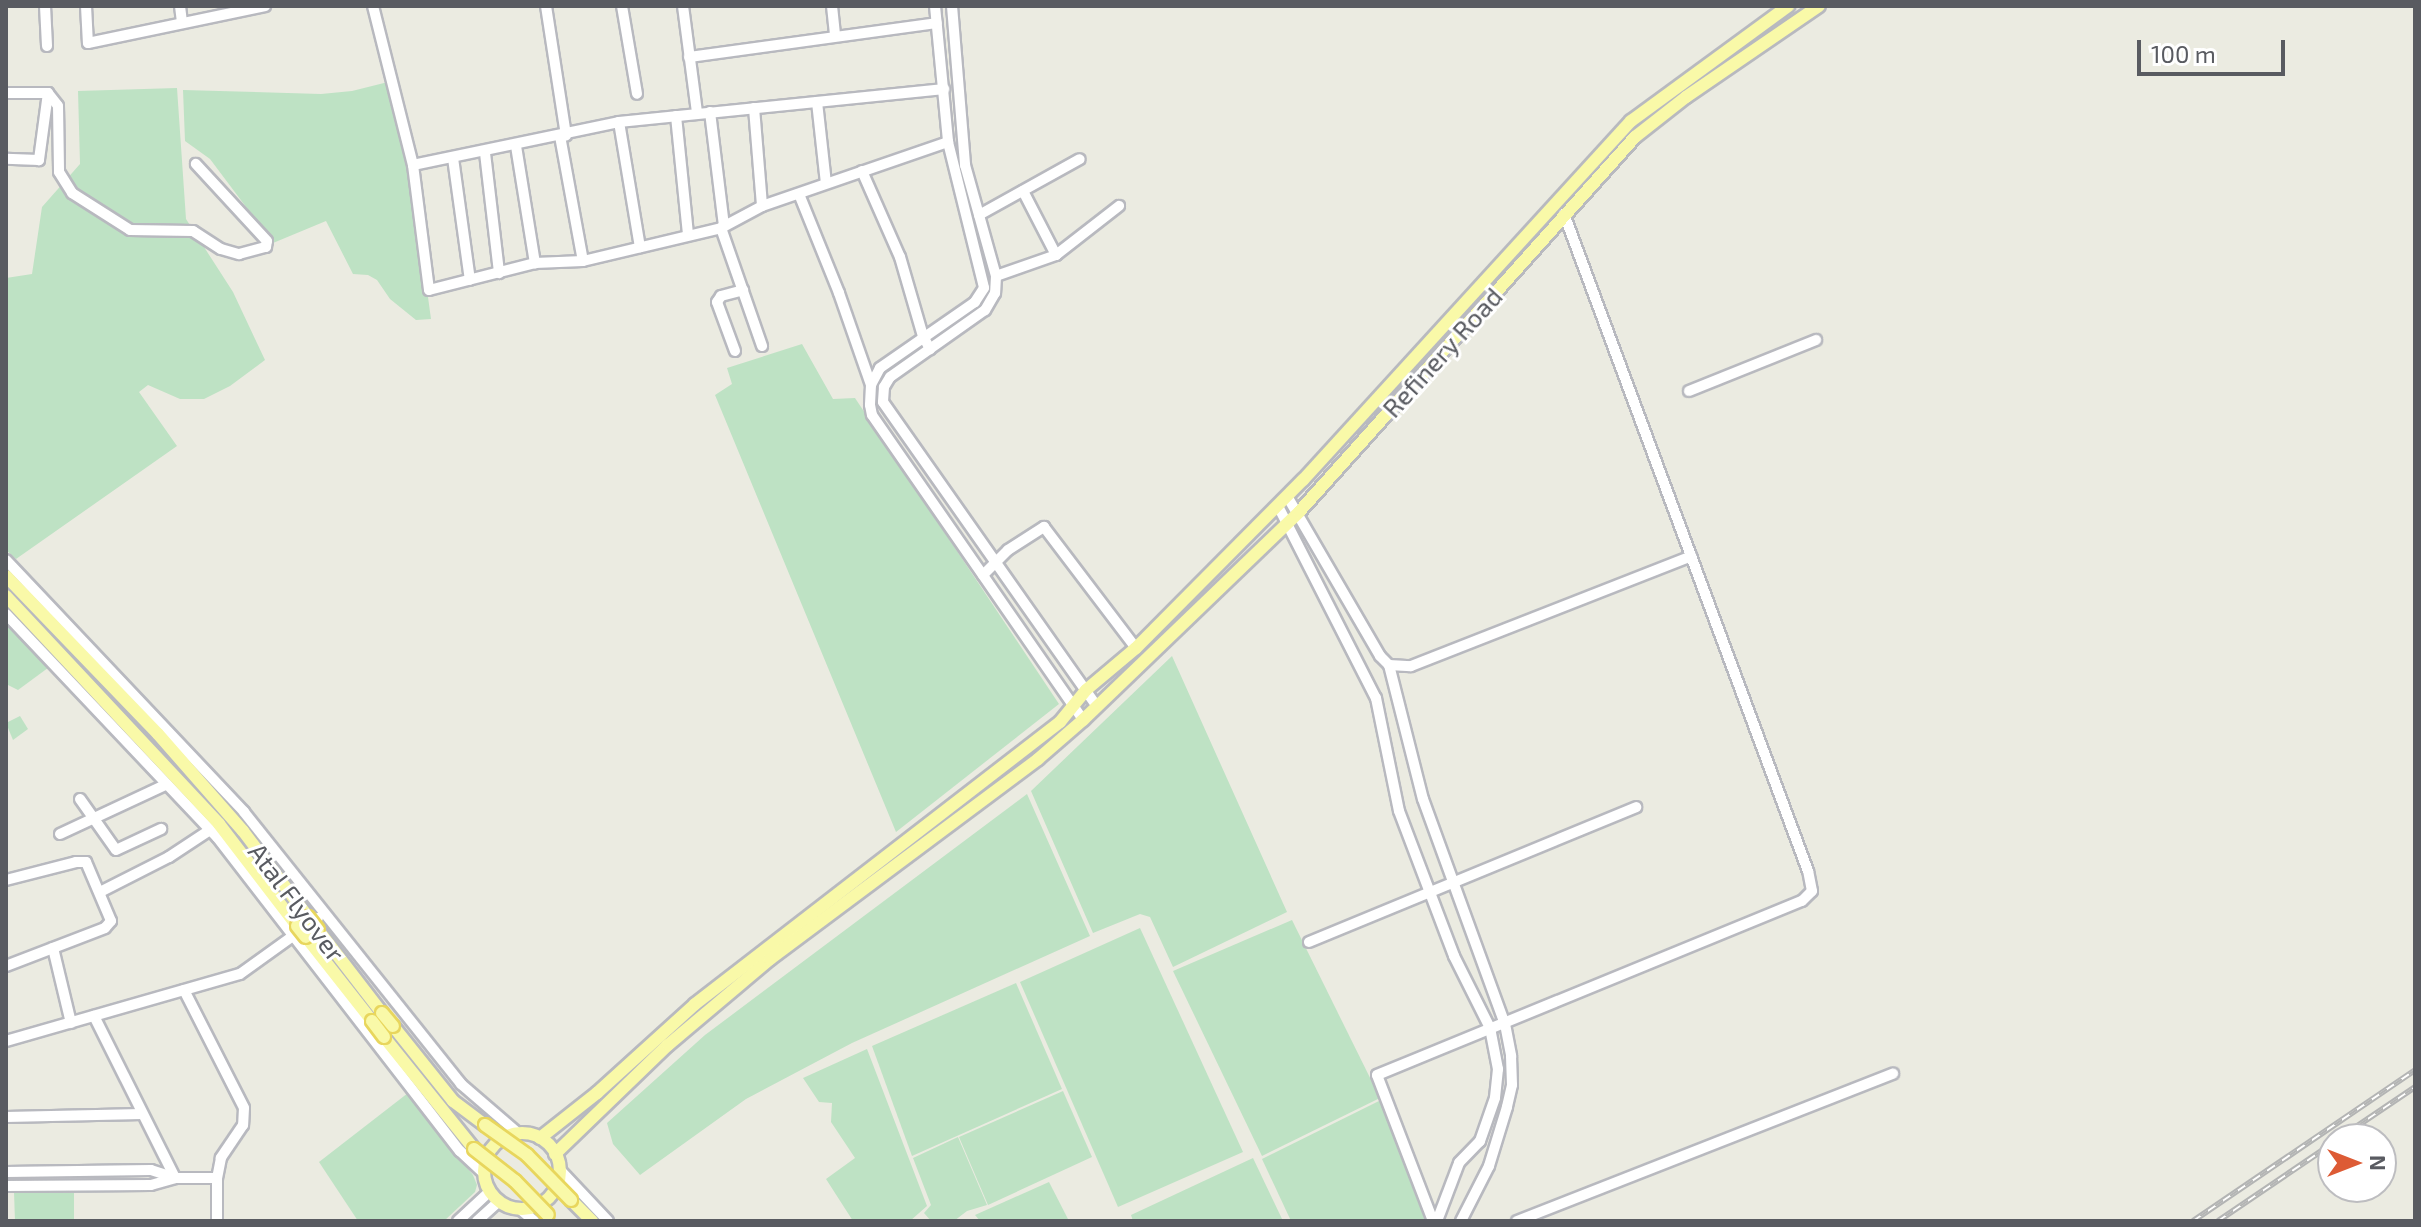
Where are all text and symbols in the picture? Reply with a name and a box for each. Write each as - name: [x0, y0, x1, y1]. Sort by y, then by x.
- scale bar: [2141, 24, 2289, 74]
- text: 100 m: [2151, 39, 2216, 68]
- street label: Refinery Road: [1375, 280, 1509, 424]
- street label: Atal Flyover: [242, 836, 352, 968]
- north arrow: [2317, 1123, 2397, 1203]
- text: N: [2366, 1155, 2392, 1171]

